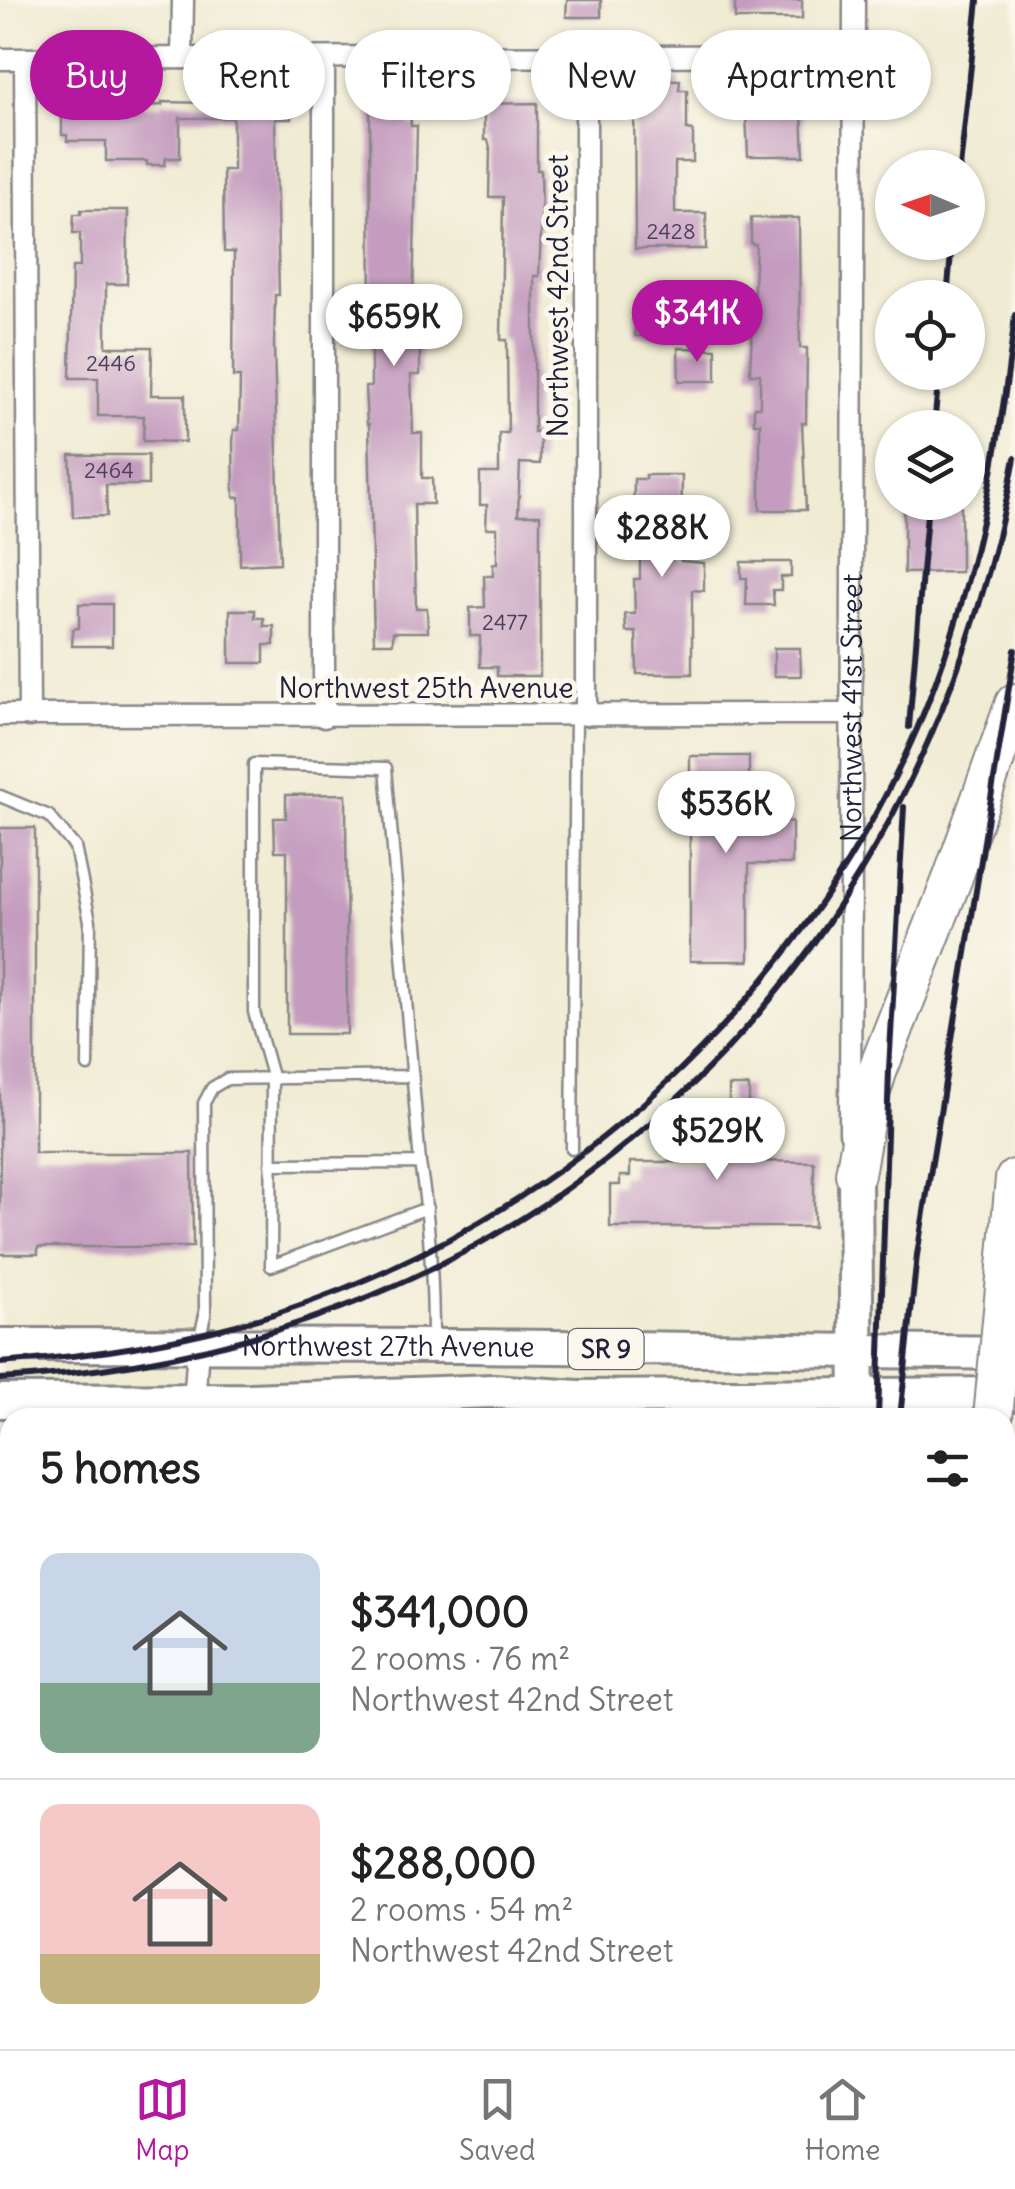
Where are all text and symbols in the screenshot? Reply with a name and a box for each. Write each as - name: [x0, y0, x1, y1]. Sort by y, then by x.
- chip: Buy: [30, 30, 163, 120]
- chip: Rent: [183, 30, 325, 120]
- chip: Filters: [345, 30, 511, 120]
- chip: New: [531, 30, 671, 120]
- chip: Apartment: [691, 30, 931, 120]
- north arrow: [875, 150, 985, 260]
- map controls: [875, 150, 985, 520]
- street label: Northwest 42nd Street: [540, 154, 576, 438]
- house number: 2428: [646, 217, 696, 245]
- pin: $341K: [627, 280, 767, 365]
- button: locate: [875, 280, 985, 390]
- pin: $659K: [324, 284, 464, 369]
- text: $341K: [654, 292, 740, 333]
- text: $659K: [348, 296, 440, 337]
- house number: 2446: [86, 349, 136, 377]
- button: layers: [875, 410, 985, 520]
- house number: 2464: [84, 456, 134, 484]
- pin: $288K: [592, 495, 732, 580]
- text: $288K: [616, 507, 708, 548]
- street label: Northwest 41st Street: [833, 574, 870, 842]
- house number: 2477: [482, 608, 528, 636]
- street label: Northwest 25th Avenue: [278, 670, 574, 706]
- pin: $536K: [656, 771, 796, 856]
- text: $536K: [680, 783, 772, 824]
- pin: $529K: [647, 1098, 787, 1183]
- text: $529K: [671, 1110, 763, 1151]
- street label: Northwest 27th Avenue: [242, 1328, 535, 1365]
- road number: SR 9: [568, 1329, 644, 1369]
- icon: filters: [920, 1441, 975, 1496]
- text: 5 homes: [40, 1442, 201, 1494]
- text: $341,000: [350, 1586, 529, 1638]
- icon: home: [120, 1593, 240, 1713]
- text: 2 rooms · 76 m²: [350, 1638, 570, 1679]
- text: Northwest 42nd Street: [350, 1679, 674, 1720]
- text: $288,000: [350, 1837, 536, 1889]
- icon: home: [120, 1844, 240, 1964]
- text: 2 rooms · 54 m²: [350, 1889, 573, 1930]
- text: Northwest 42nd Street: [350, 1930, 674, 1971]
- tab: Map: [135, 2072, 190, 2168]
- tab: Saved: [459, 2072, 536, 2168]
- tab: Home: [805, 2072, 880, 2168]

